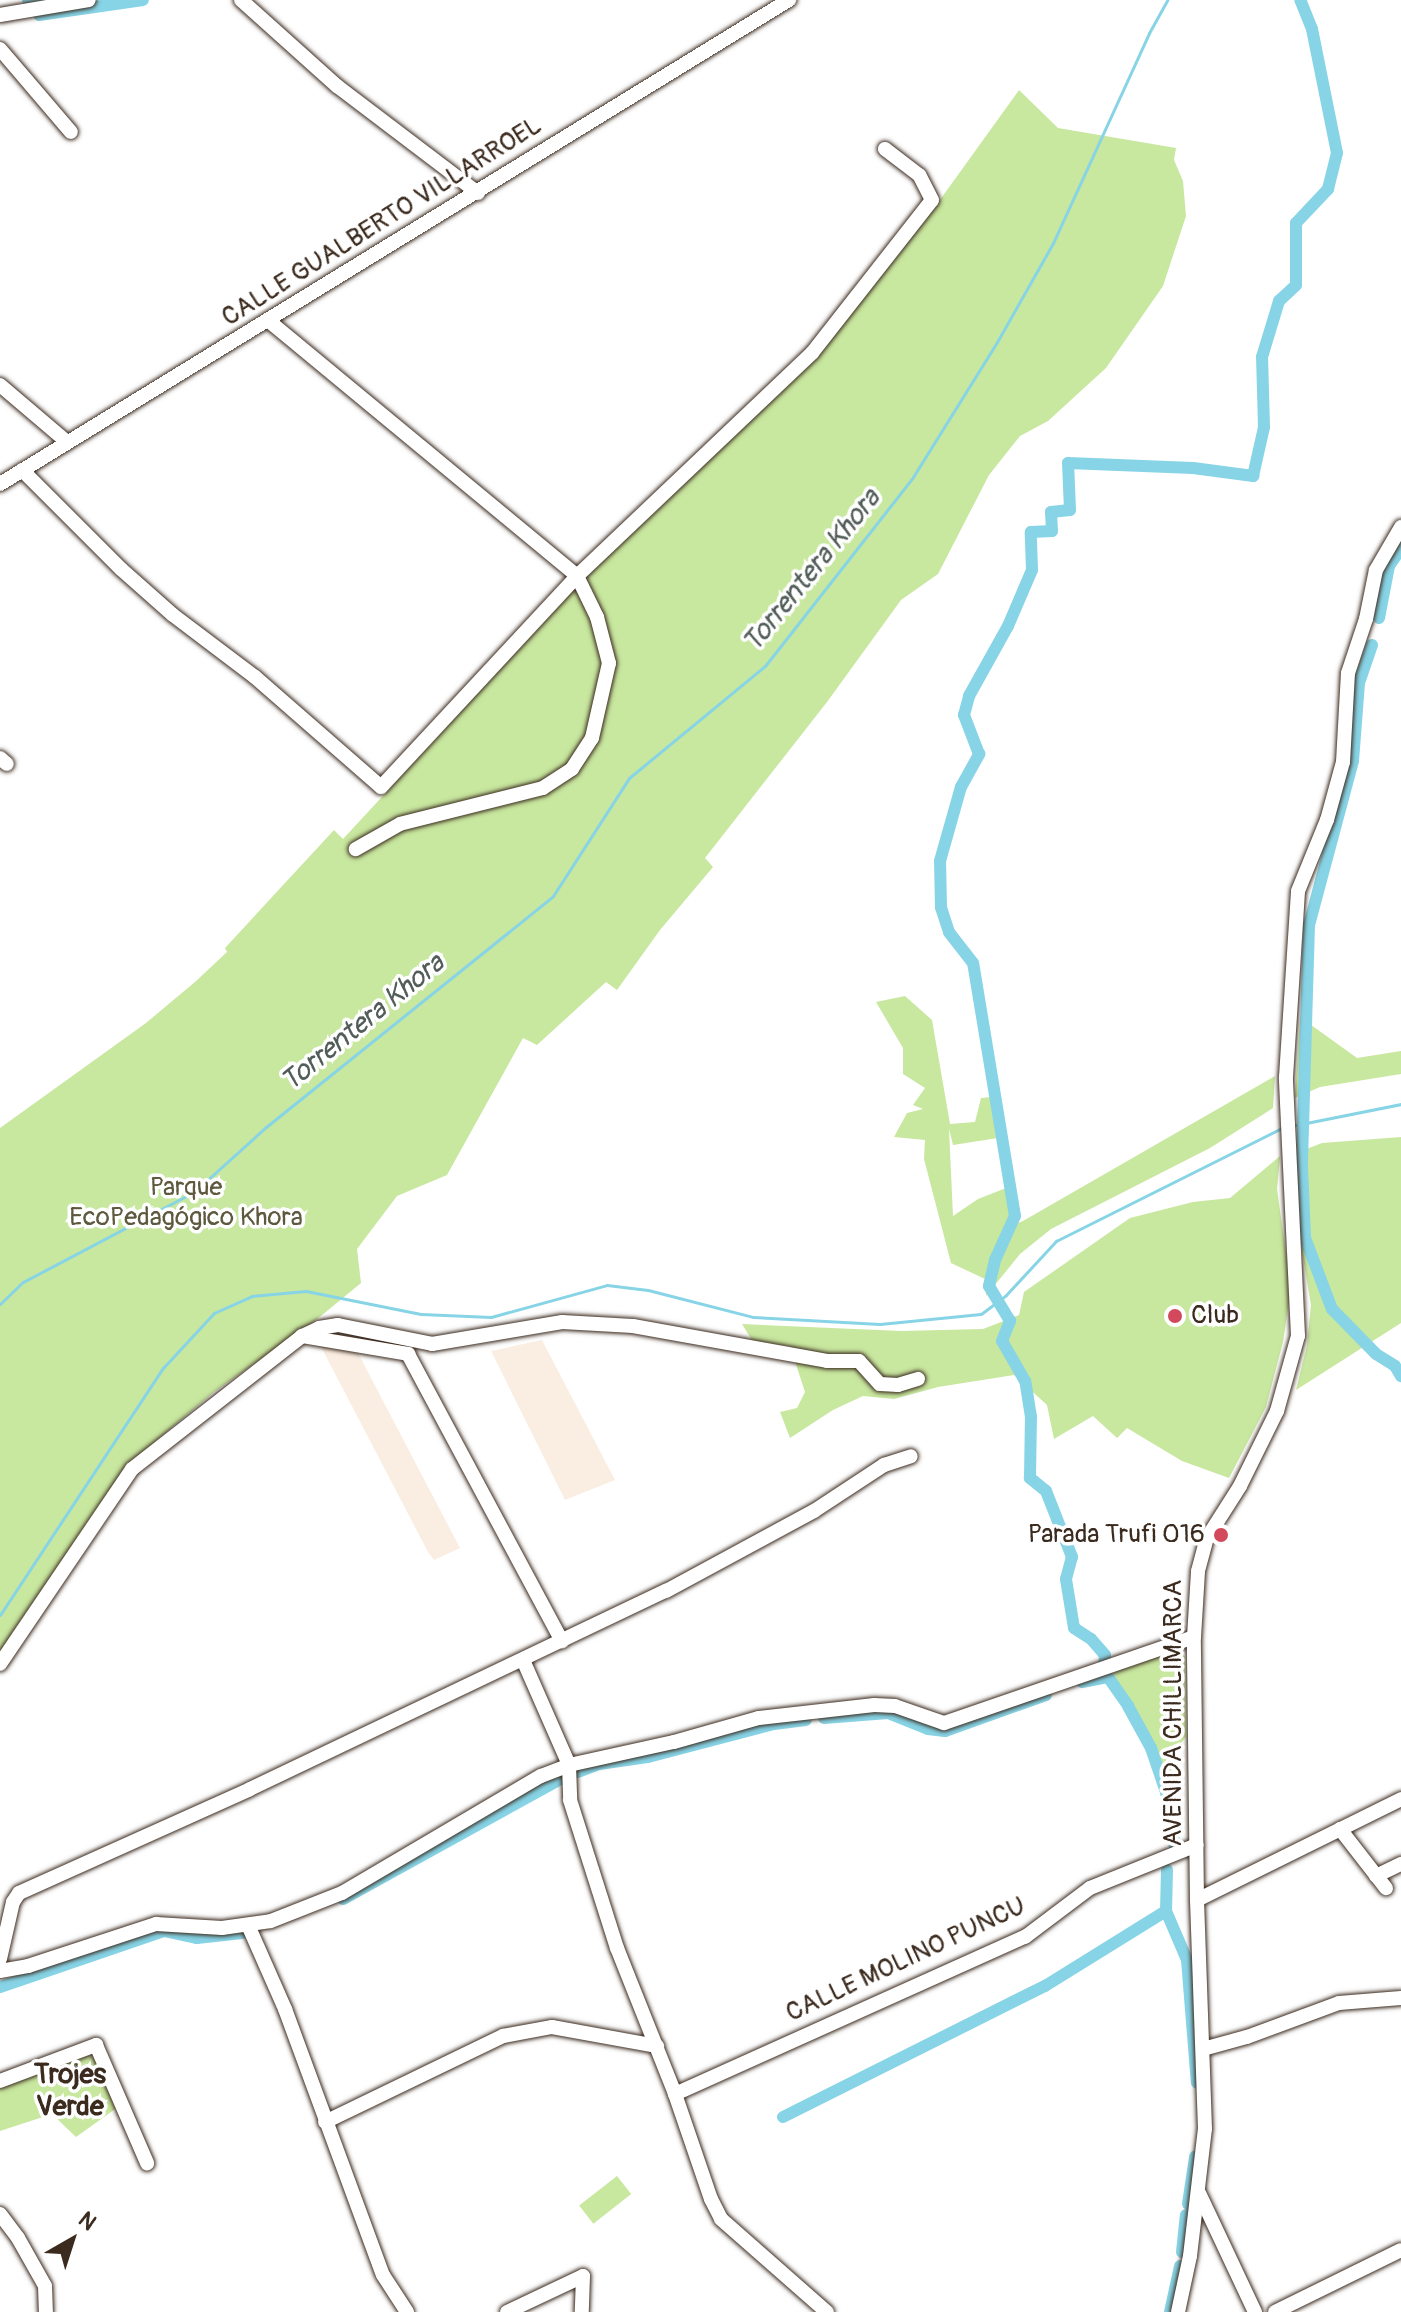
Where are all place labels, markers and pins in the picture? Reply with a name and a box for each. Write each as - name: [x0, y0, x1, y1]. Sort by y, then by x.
- place label: Club: [1191, 1300, 1239, 1332]
- marker: Club: [1166, 1307, 1184, 1325]
- place label: Parada Trufi 016: [1028, 1519, 1205, 1551]
- marker: Parada Trufi 016: [1212, 1526, 1230, 1544]

